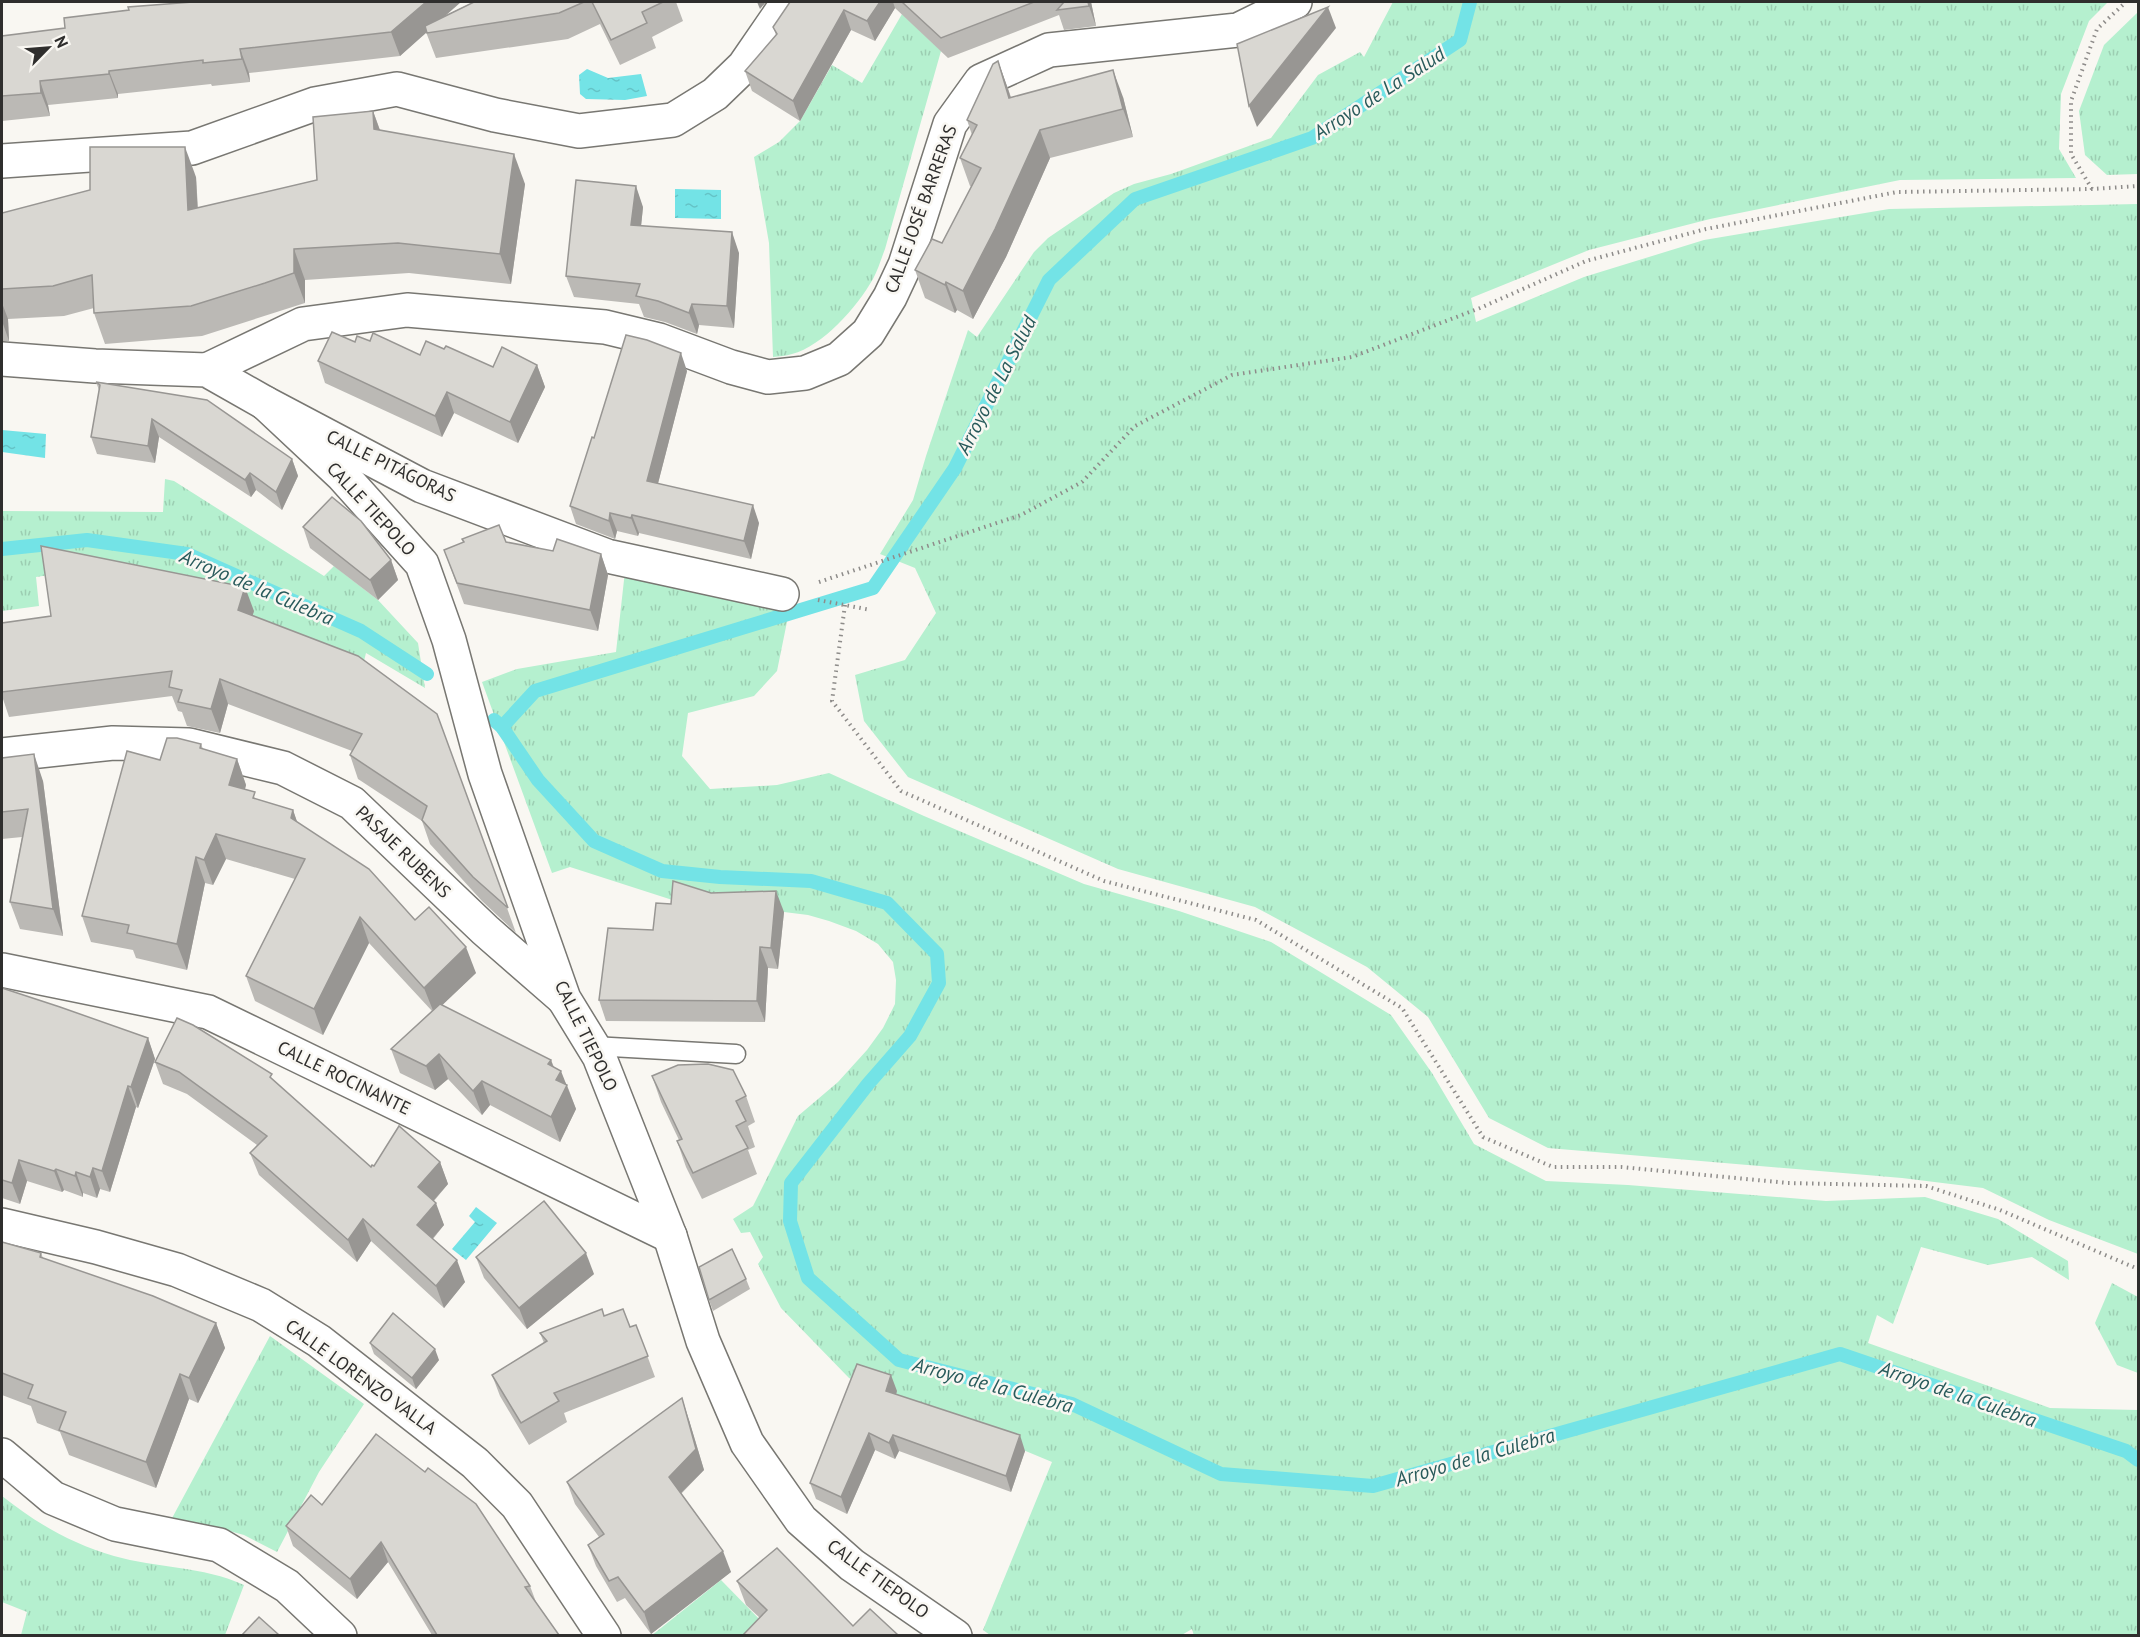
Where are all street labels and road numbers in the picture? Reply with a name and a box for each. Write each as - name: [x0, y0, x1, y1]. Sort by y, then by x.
- street label: CALLE JOSÉ BARRERAS: [879, 122, 962, 296]
- street label: CALLE PITÁGORAS: [323, 424, 460, 507]
- street label: CALLE TIEPOLO: [322, 457, 421, 560]
- street label: PASAJE RUBENS: [351, 800, 456, 903]
- street label: CALLE TIEPOLO: [550, 977, 623, 1095]
- street label: CALLE ROCINANTE: [274, 1035, 415, 1120]
- street label: CALLE LORENZO VALLA: [281, 1314, 442, 1439]
- street label: CALLE TIEPOLO: [823, 1534, 934, 1623]

